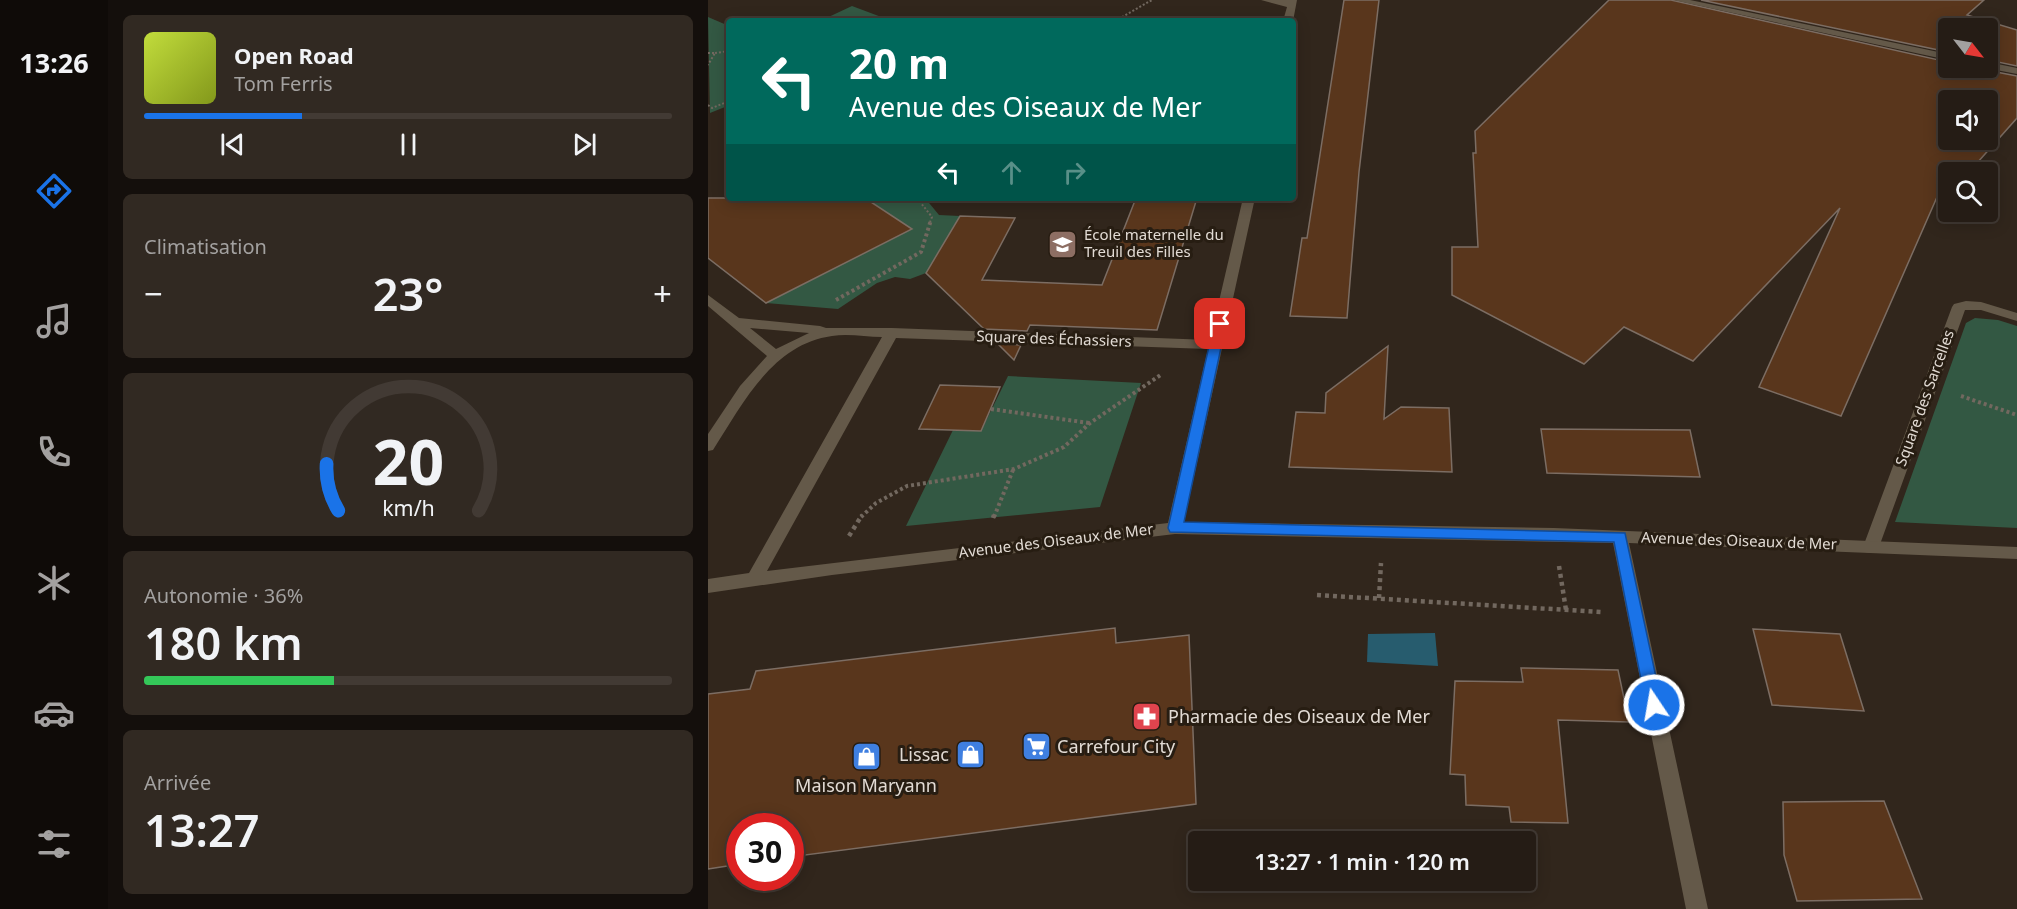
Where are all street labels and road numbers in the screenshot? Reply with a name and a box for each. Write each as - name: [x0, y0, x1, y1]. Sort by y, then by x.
- street label: Square des Échassiers: [976, 325, 1132, 351]
- street label: Square des Sarcelles: [1890, 327, 1958, 469]
- street label: Avenue des Oiseaux de Mer: [957, 518, 1154, 562]
- street label: Avenue des Oiseaux de Mer: [1641, 527, 1837, 553]

